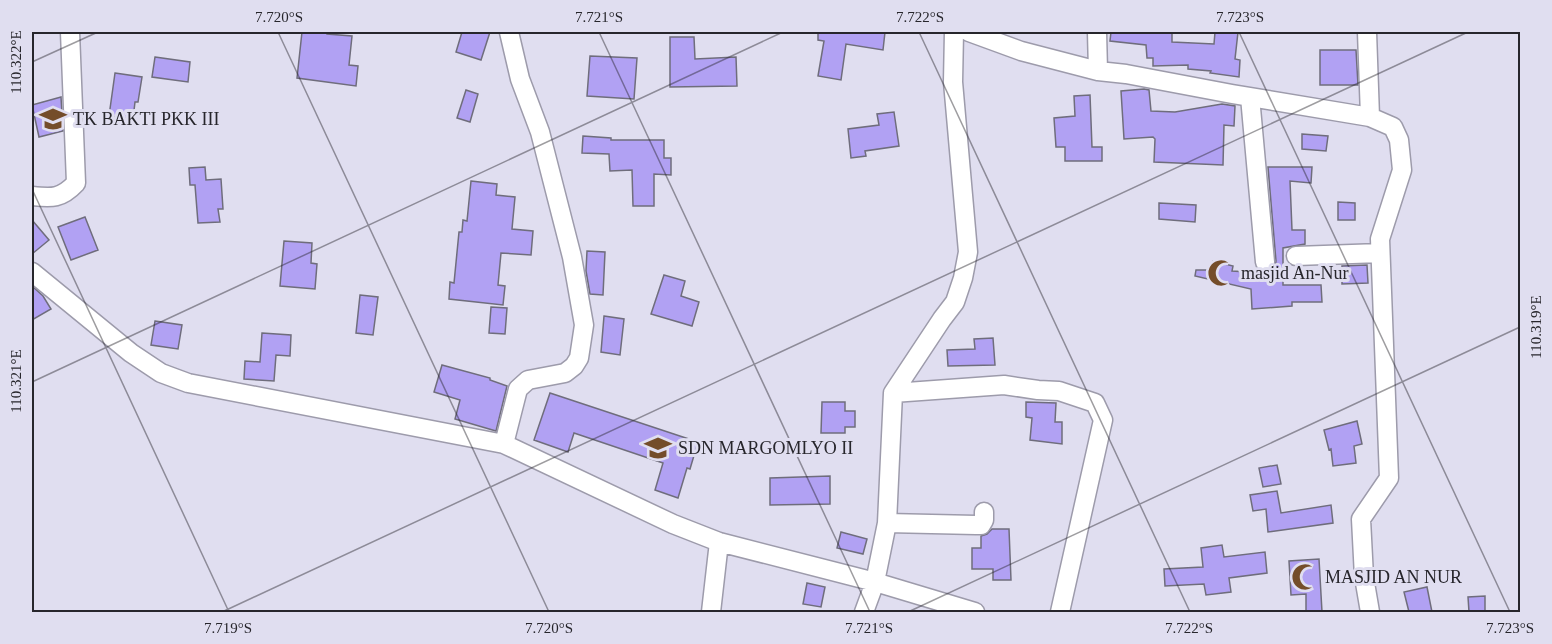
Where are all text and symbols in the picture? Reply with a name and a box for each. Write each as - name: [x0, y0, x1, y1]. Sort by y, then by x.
- text: 7.720°S: [255, 9, 303, 25]
- text: 7.721°S: [575, 9, 623, 25]
- text: 7.722°S: [896, 9, 944, 25]
- text: 7.723°S: [1216, 9, 1264, 25]
- text: 110.322°E: [8, 30, 24, 94]
- school or university icon: TK BAKTI PKK III: [38, 104, 68, 134]
- place label: TK BAKTI PKK III: [73, 109, 219, 129]
- mosque icon: masjid An-Nur: [1206, 258, 1236, 288]
- place label: masjid An-Nur: [1241, 263, 1349, 283]
- text: 110.319°E: [1528, 295, 1544, 359]
- text: 110.321°E: [8, 349, 24, 413]
- school or university icon: SDN MARGOMLYO II: [643, 433, 673, 463]
- place label: SDN MARGOMLYO II: [678, 438, 853, 458]
- mosque icon: MASJID AN NUR: [1290, 562, 1320, 592]
- place label: MASJID AN NUR: [1325, 567, 1462, 587]
- text: 7.719°S: [204, 620, 252, 636]
- text: 7.720°S: [525, 620, 573, 636]
- text: 7.721°S: [845, 620, 893, 636]
- text: 7.722°S: [1165, 620, 1213, 636]
- text: 7.723°S: [1486, 620, 1534, 636]

